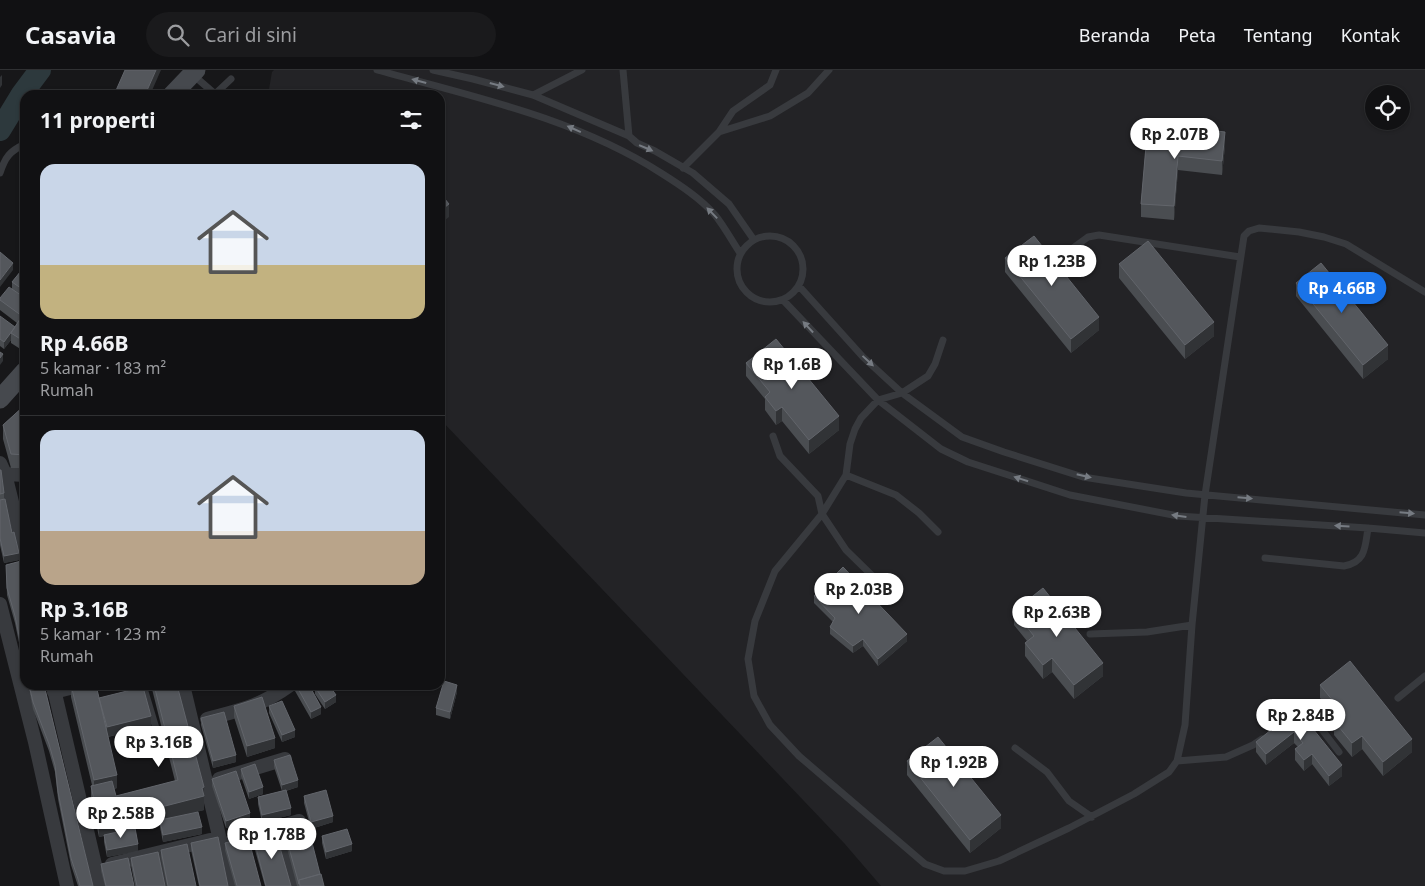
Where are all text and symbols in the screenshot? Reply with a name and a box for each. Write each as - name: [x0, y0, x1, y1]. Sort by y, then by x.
- search box: [146, 12, 496, 57]
- text: Casavia: [25, 18, 116, 51]
- icon: search: [164, 21, 192, 49]
- text: Cari di sini: [204, 22, 297, 48]
- text: Beranda: [1079, 23, 1150, 47]
- text: Peta: [1178, 23, 1216, 47]
- text: Tentang: [1244, 23, 1313, 47]
- text: Kontak: [1341, 23, 1400, 47]
- one-way arrow: [412, 77, 427, 85]
- one-way arrow: [490, 82, 505, 90]
- map controls: [1365, 85, 1410, 130]
- button: locate: [1365, 85, 1410, 130]
- text: 11 properti: [40, 106, 155, 134]
- icon: filters: [397, 106, 425, 134]
- pin: Rp 2.07B: [1123, 118, 1227, 160]
- text: Rp 2.07B: [1141, 123, 1209, 145]
- one-way arrow: [567, 125, 581, 133]
- one-way arrow: [639, 144, 654, 152]
- icon: home: [188, 197, 278, 287]
- one-way arrow: [706, 208, 718, 220]
- pin: Rp 1.23B: [1000, 244, 1104, 287]
- text: Rp 1.23B: [1018, 250, 1086, 272]
- pin: Rp 4.66B: [1290, 272, 1394, 314]
- text: Rp 4.66B: [1308, 277, 1376, 299]
- one-way arrow: [802, 321, 814, 333]
- text: Rp 4.66B: [40, 329, 128, 357]
- pin: Rp 1.6B: [746, 348, 838, 390]
- text: Rp 1.6B: [763, 353, 821, 375]
- one-way arrow: [861, 355, 873, 367]
- text: 5 kamar · 183 m²: [40, 357, 166, 379]
- text: Rumah: [40, 379, 94, 401]
- icon: home: [188, 462, 278, 552]
- one-way arrow: [1077, 473, 1093, 481]
- one-way arrow: [1014, 475, 1029, 483]
- one-way arrow: [1238, 494, 1254, 502]
- one-way arrow: [1399, 509, 1415, 517]
- one-way arrow: [1171, 512, 1187, 520]
- one-way arrow: [1333, 522, 1349, 530]
- pin: Rp 2.03B: [807, 572, 911, 615]
- text: Rp 2.03B: [825, 578, 893, 600]
- text: Rp 3.16B: [40, 595, 128, 623]
- pin: Rp 2.63B: [1005, 596, 1109, 638]
- text: Rp 2.63B: [1023, 601, 1091, 623]
- text: 5 kamar · 123 m²: [40, 623, 166, 645]
- text: Rumah: [40, 645, 94, 667]
- pin: Rp 2.84B: [1249, 698, 1353, 741]
- text: Rp 2.84B: [1267, 704, 1335, 726]
- pin: Rp 3.16B: [107, 726, 211, 768]
- text: Rp 3.16B: [125, 731, 193, 753]
- pin: Rp 1.92B: [902, 746, 1006, 788]
- text: Rp 1.92B: [920, 751, 988, 773]
- pin: Rp 2.58B: [69, 796, 173, 839]
- text: Rp 2.58B: [87, 802, 155, 824]
- pin: Rp 1.78B: [220, 818, 324, 860]
- text: Rp 1.78B: [238, 823, 306, 845]

